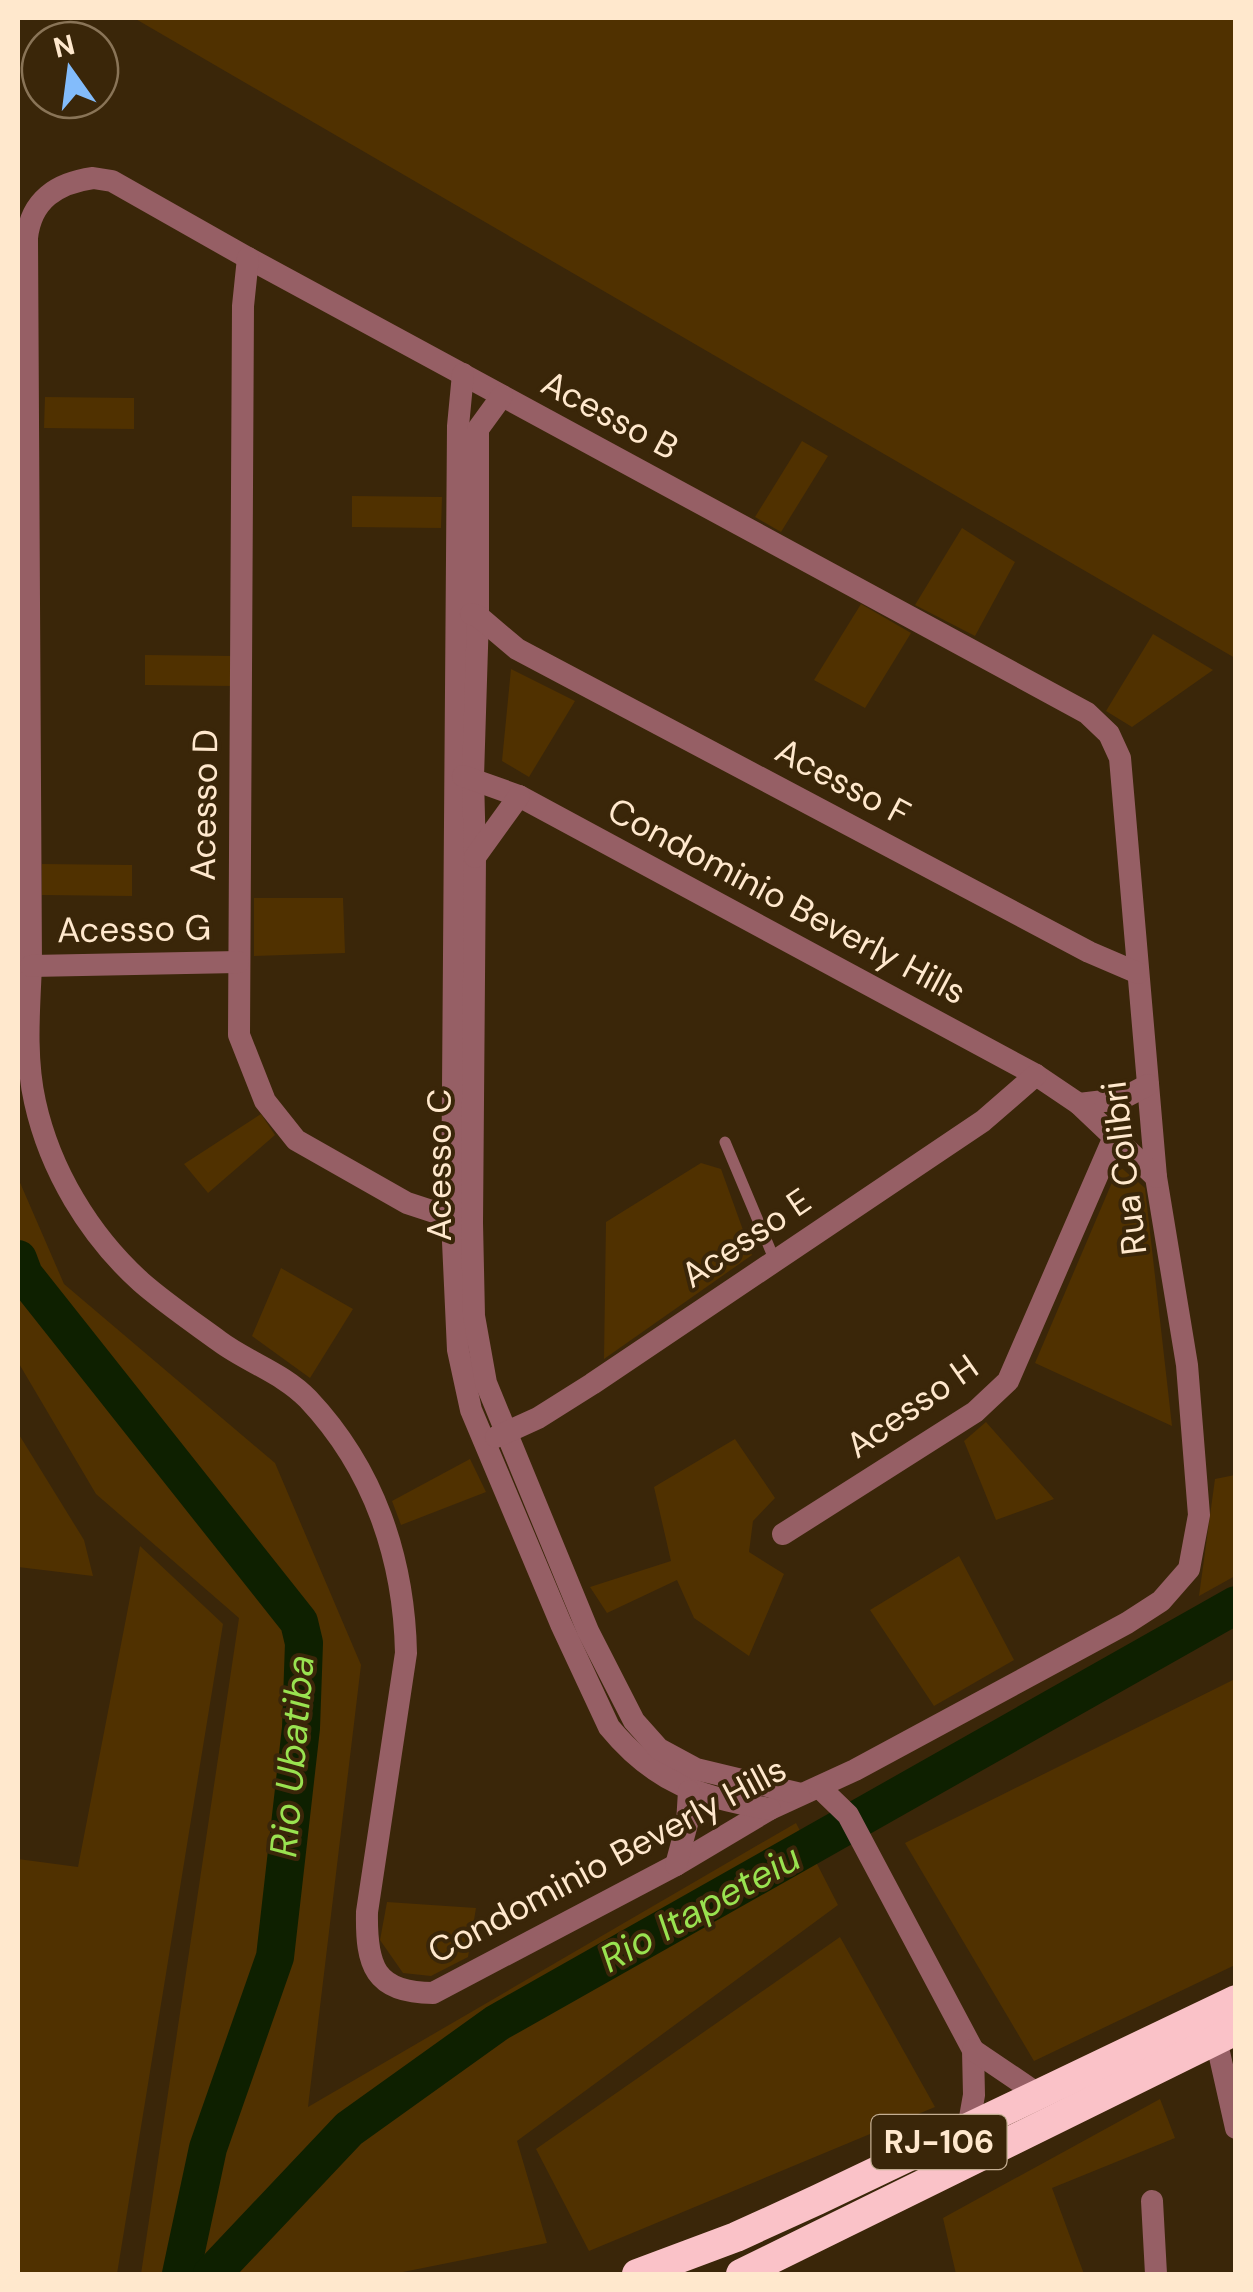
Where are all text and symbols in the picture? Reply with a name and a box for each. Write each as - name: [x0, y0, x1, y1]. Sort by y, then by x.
- north arrow: [20, 20, 120, 120]
- text: N: [50, 26, 78, 67]
- street label: Acesso B: [534, 360, 686, 470]
- street label: Acesso F: [768, 727, 918, 837]
- street label: Acesso D: [180, 729, 228, 881]
- street label: Condominio Beverly Hills: [600, 787, 974, 1015]
- street label: Acesso G: [57, 905, 211, 953]
- street label: Rua Colibri: [1091, 1079, 1157, 1257]
- street label: Acesso C: [416, 1089, 462, 1241]
- street label: Acesso E: [672, 1178, 820, 1298]
- street label: Acesso H: [837, 1344, 987, 1468]
- water label: Rio Ubatiba: [258, 1653, 326, 1859]
- street label: Condominio Beverly Hills: [420, 1746, 794, 1974]
- water label: Rio Itapeteiu: [591, 1832, 809, 1984]
- road number: RJ-106: [872, 2115, 1006, 2169]

